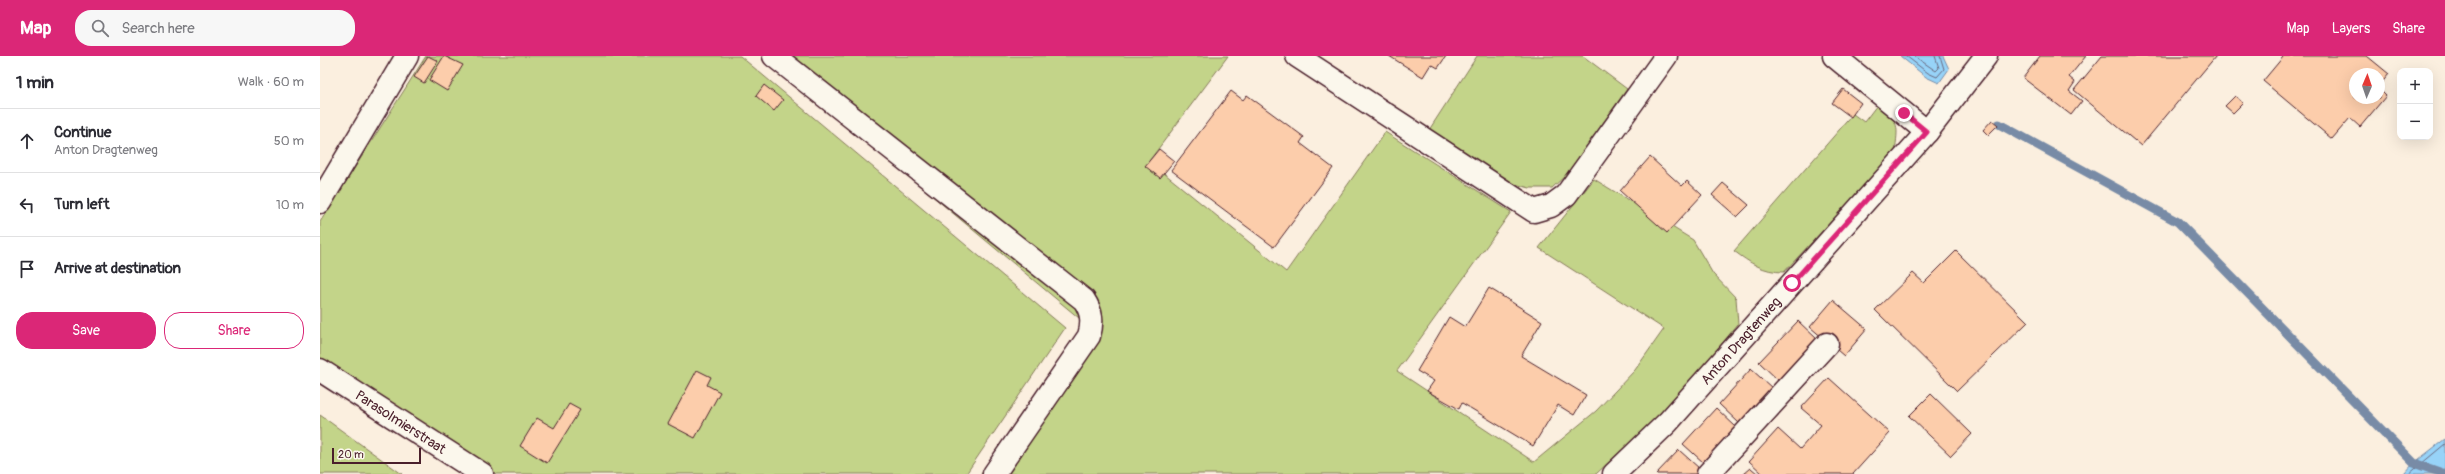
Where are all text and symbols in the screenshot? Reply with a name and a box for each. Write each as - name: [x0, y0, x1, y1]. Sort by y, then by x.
- search box: [75, 10, 355, 46]
- text: Map: [20, 16, 51, 40]
- icon: search: [89, 17, 111, 39]
- text: Search here: [121, 19, 195, 38]
- text: Map: [2287, 20, 2310, 37]
- text: Layers: [2332, 20, 2370, 37]
- text: Share: [2392, 20, 2425, 37]
- north arrow: [2349, 68, 2385, 104]
- map controls: [2397, 68, 2433, 140]
- button: +: [2397, 68, 2433, 104]
- text: 1 min: [16, 72, 54, 93]
- text: Walk · 60 m: [238, 74, 304, 90]
- route end: [1895, 104, 1913, 122]
- button: −: [2397, 104, 2433, 140]
- text: Continue: [54, 123, 112, 142]
- icon: ahead: [16, 130, 38, 152]
- text: 50 m: [274, 133, 304, 149]
- text: Anton Dragtenweg: [54, 142, 158, 158]
- icon: left: [16, 194, 38, 216]
- text: Turn left: [54, 195, 110, 214]
- text: 10 m: [276, 197, 304, 213]
- icon: arrive: [16, 258, 38, 280]
- text: Arrive at destination: [54, 259, 181, 278]
- route start: [1783, 274, 1801, 292]
- street label: Anton Dragtenweg: [1697, 294, 1785, 388]
- button: Save: [16, 312, 156, 349]
- button: Share: [164, 312, 304, 349]
- street label: Parasolmierstraat: [352, 387, 449, 458]
- scale bar: [332, 446, 421, 465]
- text: 20 m: [338, 448, 364, 461]

